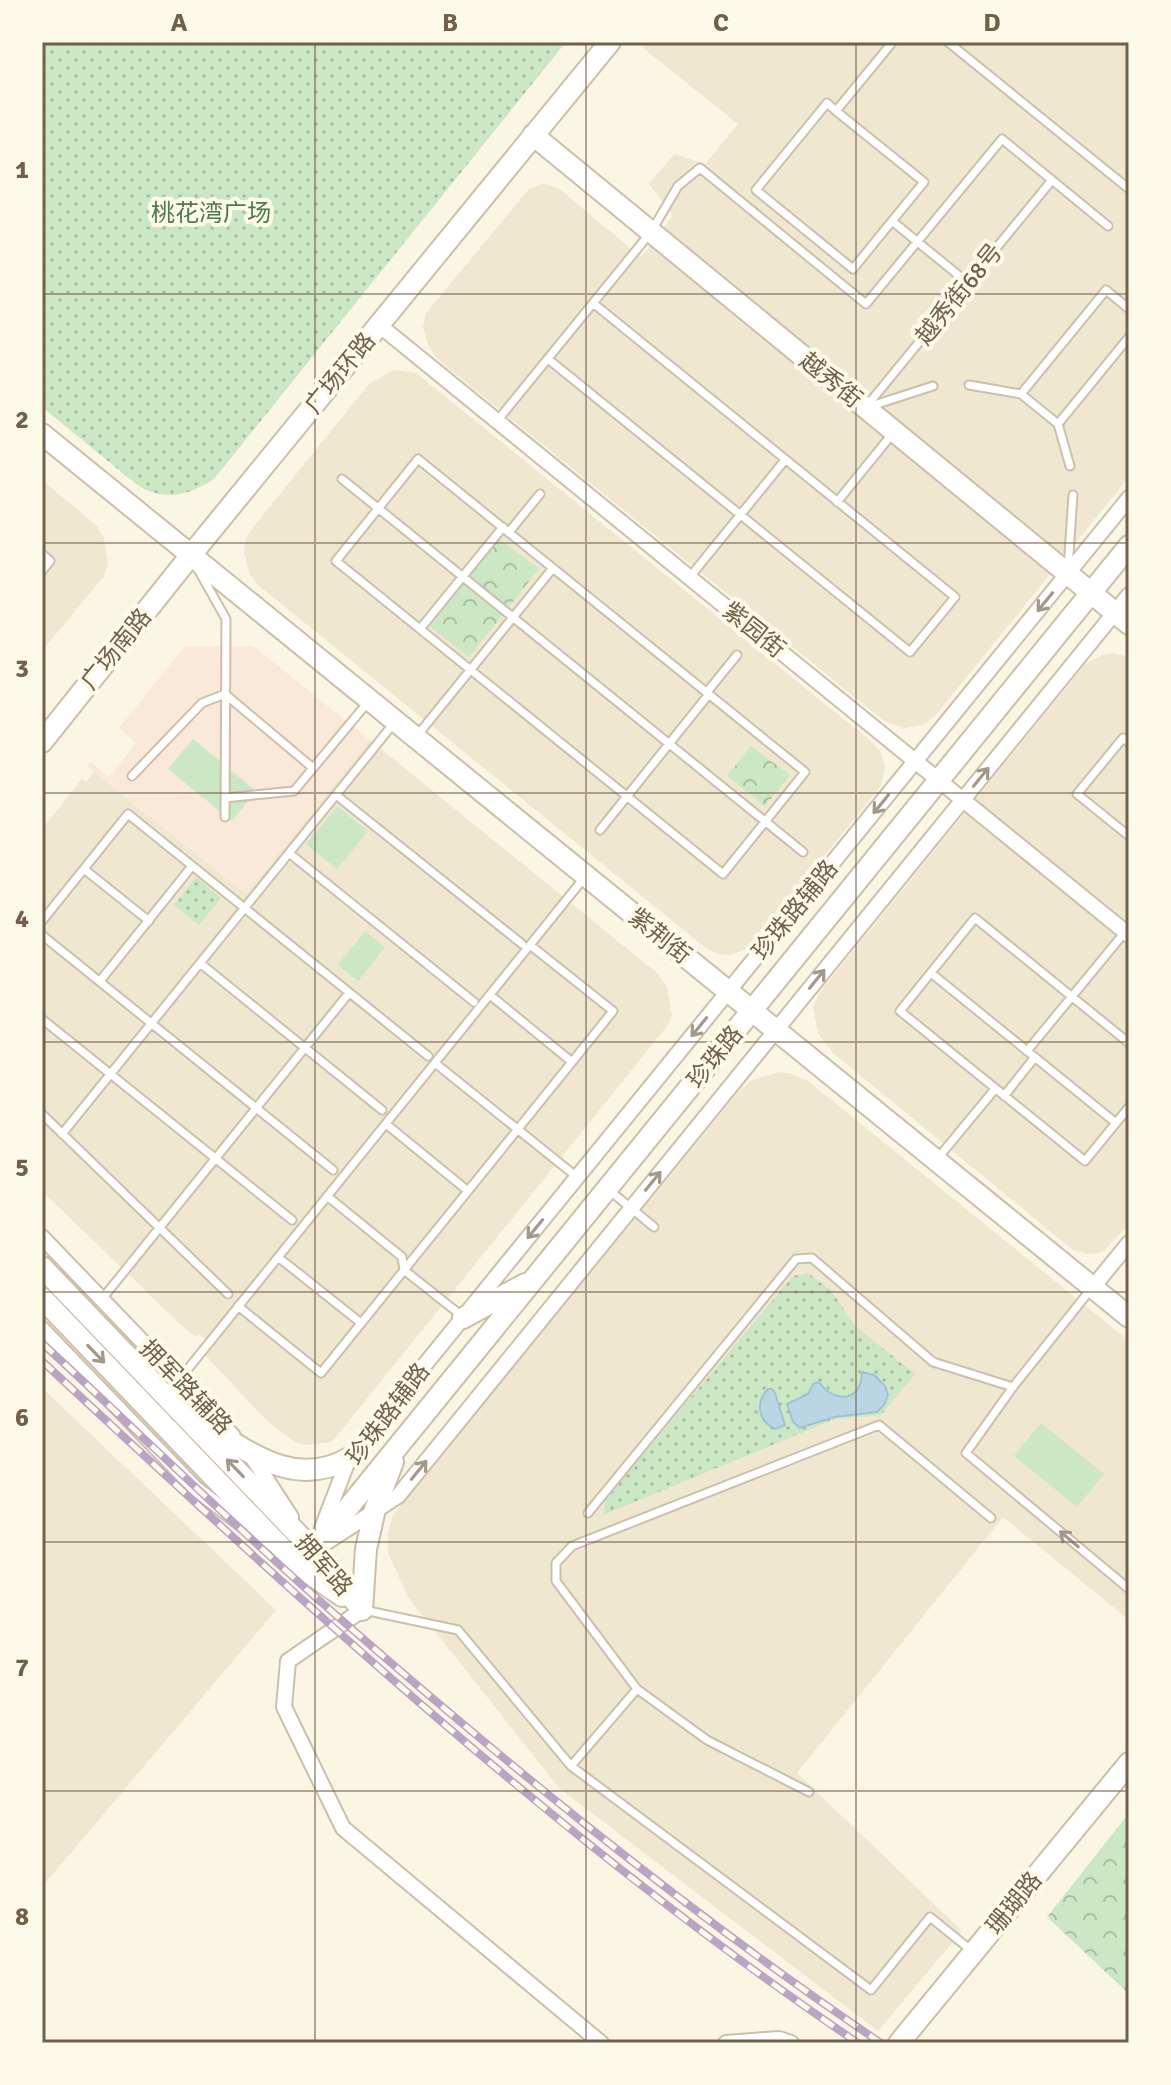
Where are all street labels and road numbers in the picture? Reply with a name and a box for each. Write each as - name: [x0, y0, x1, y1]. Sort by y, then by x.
- street label: 越秀街68号: [909, 237, 1009, 351]
- street label: 广场环路: [298, 326, 382, 420]
- street label: 越秀街: [794, 346, 868, 414]
- street label: 紫园街: [717, 596, 791, 664]
- street label: 广场南路: [74, 602, 158, 696]
- street label: 珍珠路辅路: [746, 854, 844, 966]
- street label: 紫荆街: [623, 902, 697, 970]
- street label: 珍珠路: [681, 1020, 749, 1094]
- street label: 拥军路辅路: [134, 1333, 238, 1441]
- street label: 珍珠路辅路: [340, 1357, 436, 1471]
- street label: 拥军路: [289, 1528, 359, 1602]
- street label: 珊瑚路: [980, 1866, 1048, 1940]

